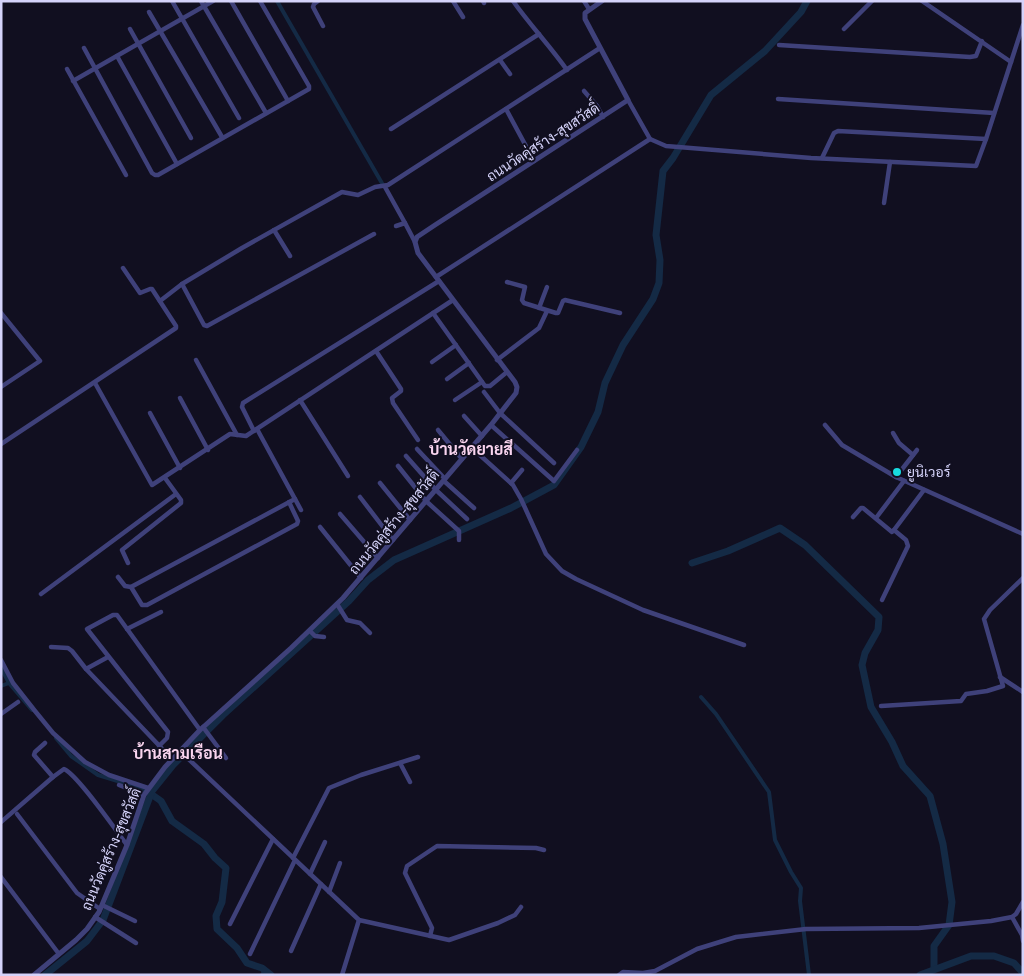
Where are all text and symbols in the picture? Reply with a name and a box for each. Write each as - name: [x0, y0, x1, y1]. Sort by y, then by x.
- street label: ถนนวัดคู่สร้าง-สุขสวัสดิ์: [481, 96, 604, 186]
- district label: บ้านวัดยายสี: [429, 438, 513, 459]
- place label: ยูนิเวอร์: [907, 463, 951, 482]
- street label: ถนนวัดคู่สร้าง-สุขสวัสดิ์: [342, 464, 444, 579]
- marker: ยูนิเวอร์: [891, 466, 903, 478]
- district label: บ้านสามเรือน: [133, 742, 223, 763]
- street label: ถนนวัดคู่สร้าง-สุขสวัสดิ์: [74, 784, 146, 913]

